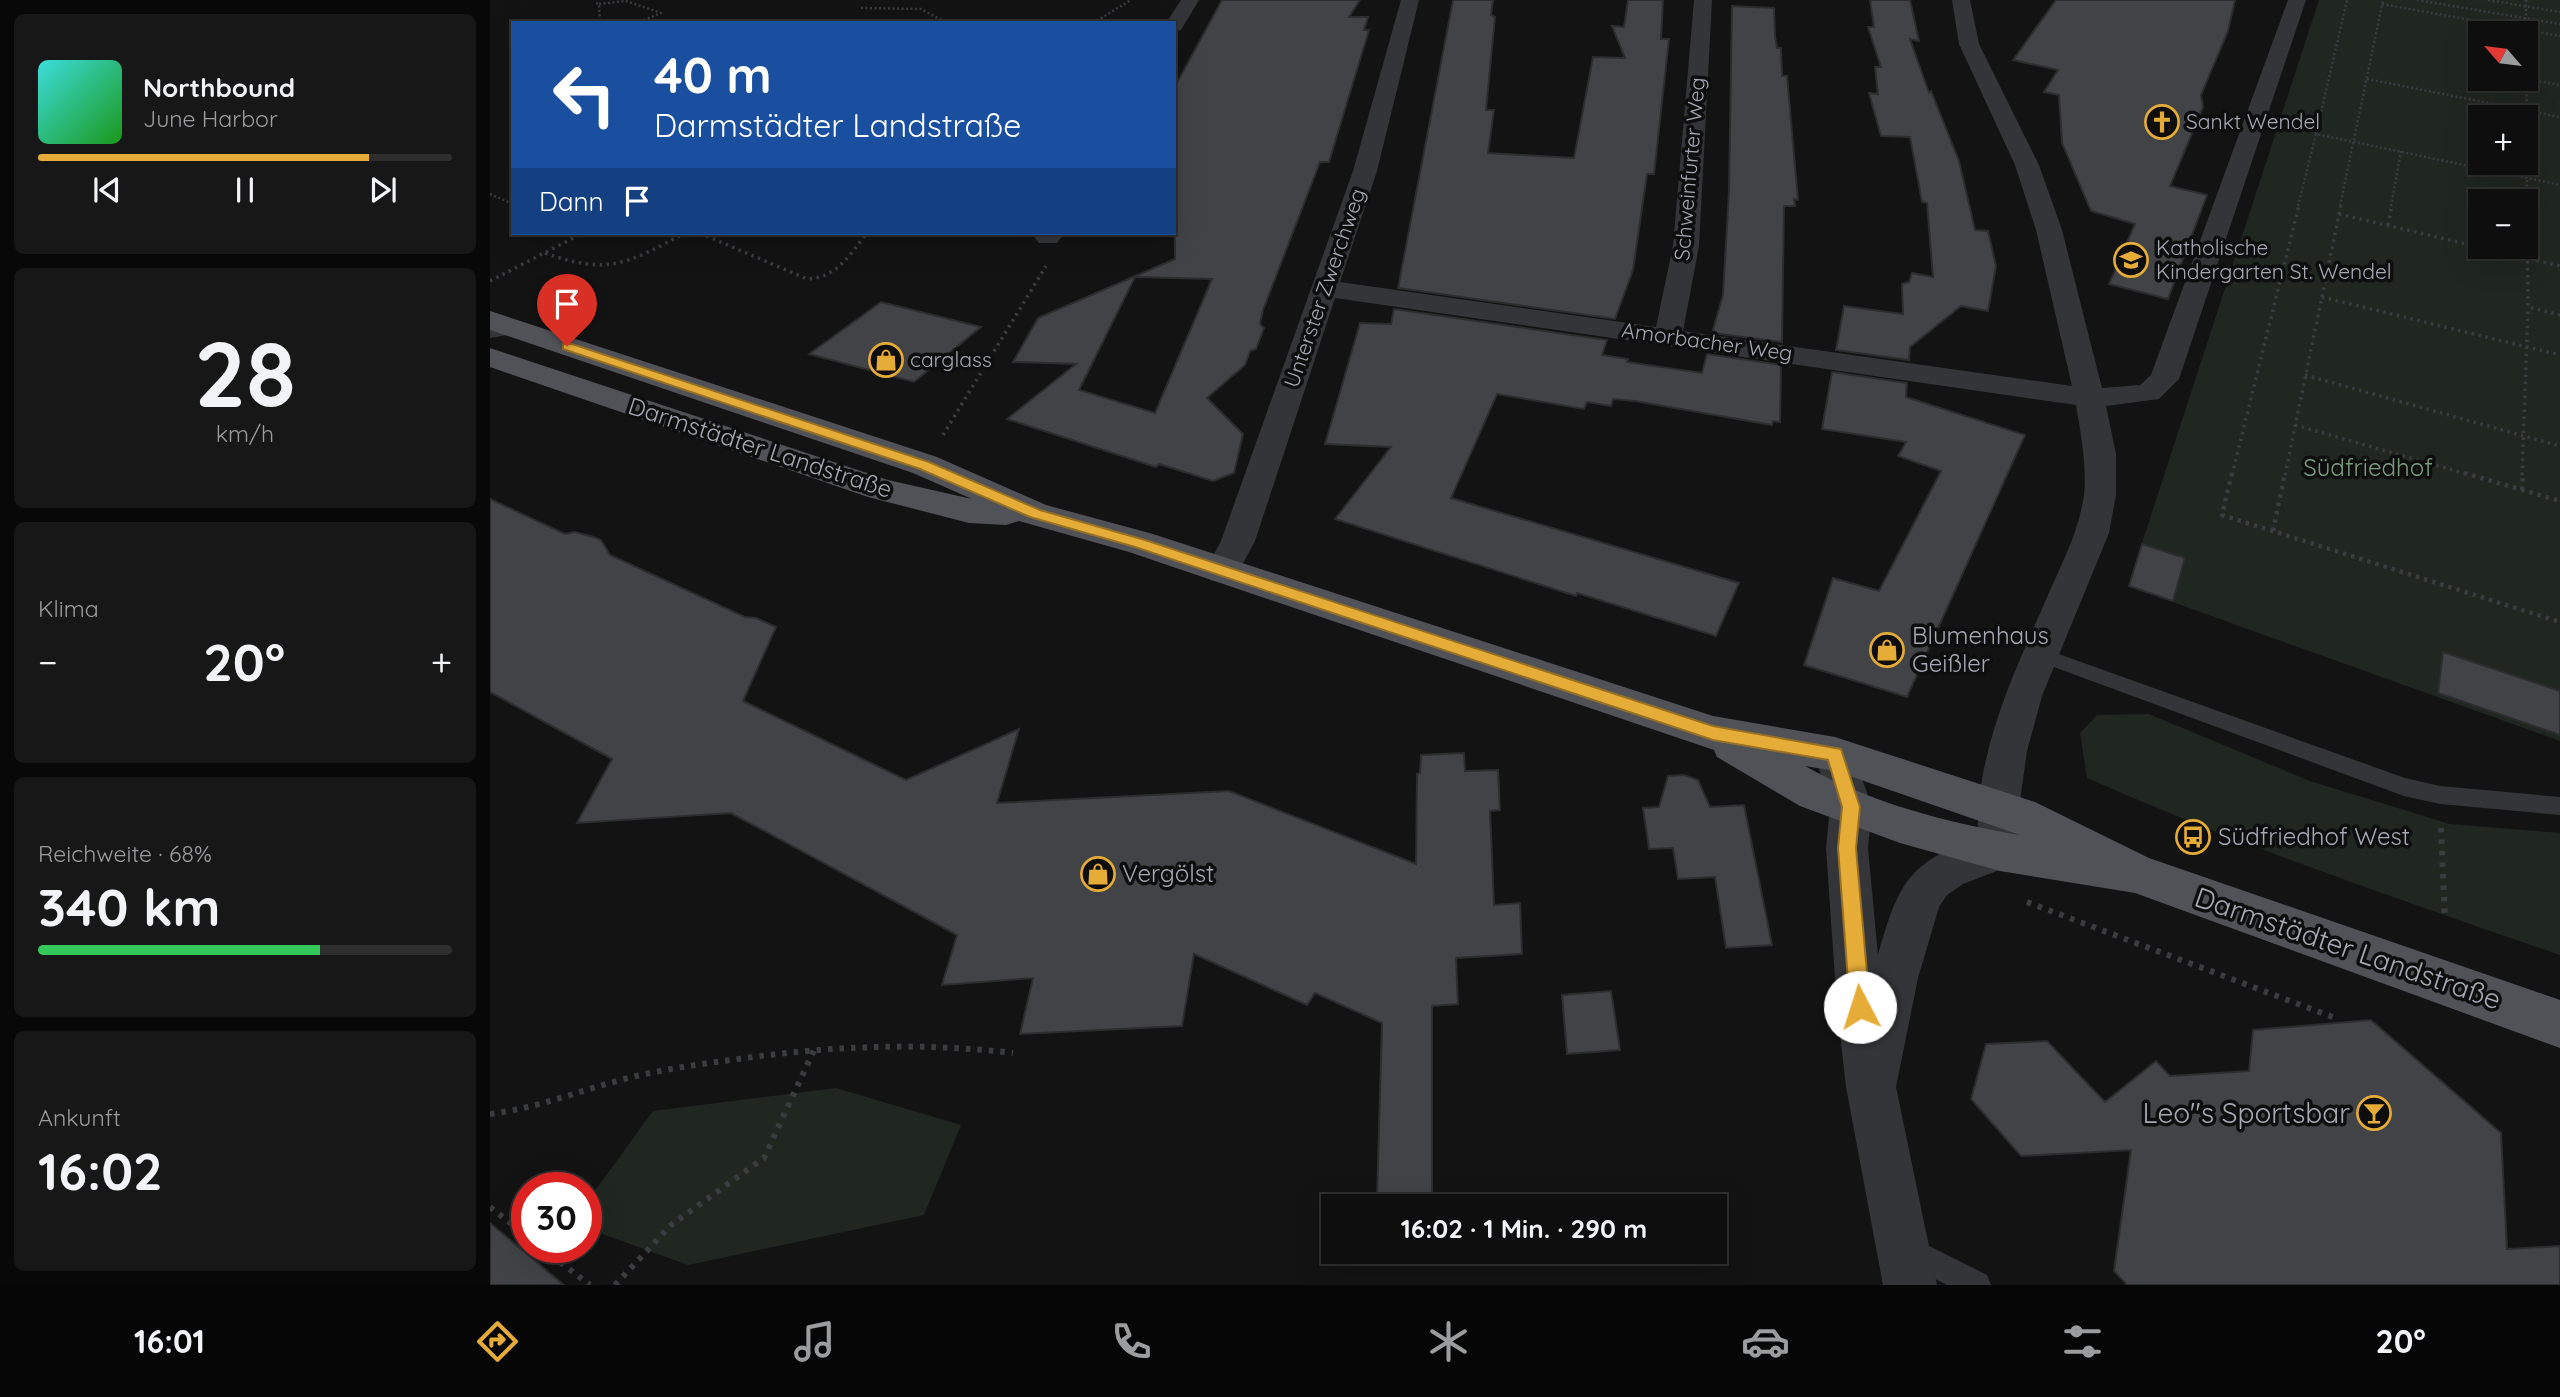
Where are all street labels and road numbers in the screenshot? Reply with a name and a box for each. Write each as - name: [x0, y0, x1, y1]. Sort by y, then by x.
- street label: Schweinfurter Weg: [1668, 76, 1710, 262]
- street label: Unterster Zwerchweg: [1278, 185, 1370, 391]
- street label: Amorbacher Weg: [1620, 316, 1794, 366]
- street label: Darmstädter Landstraße: [625, 390, 896, 504]
- street label: Darmstädter Landstraße: [2191, 879, 2506, 1016]

